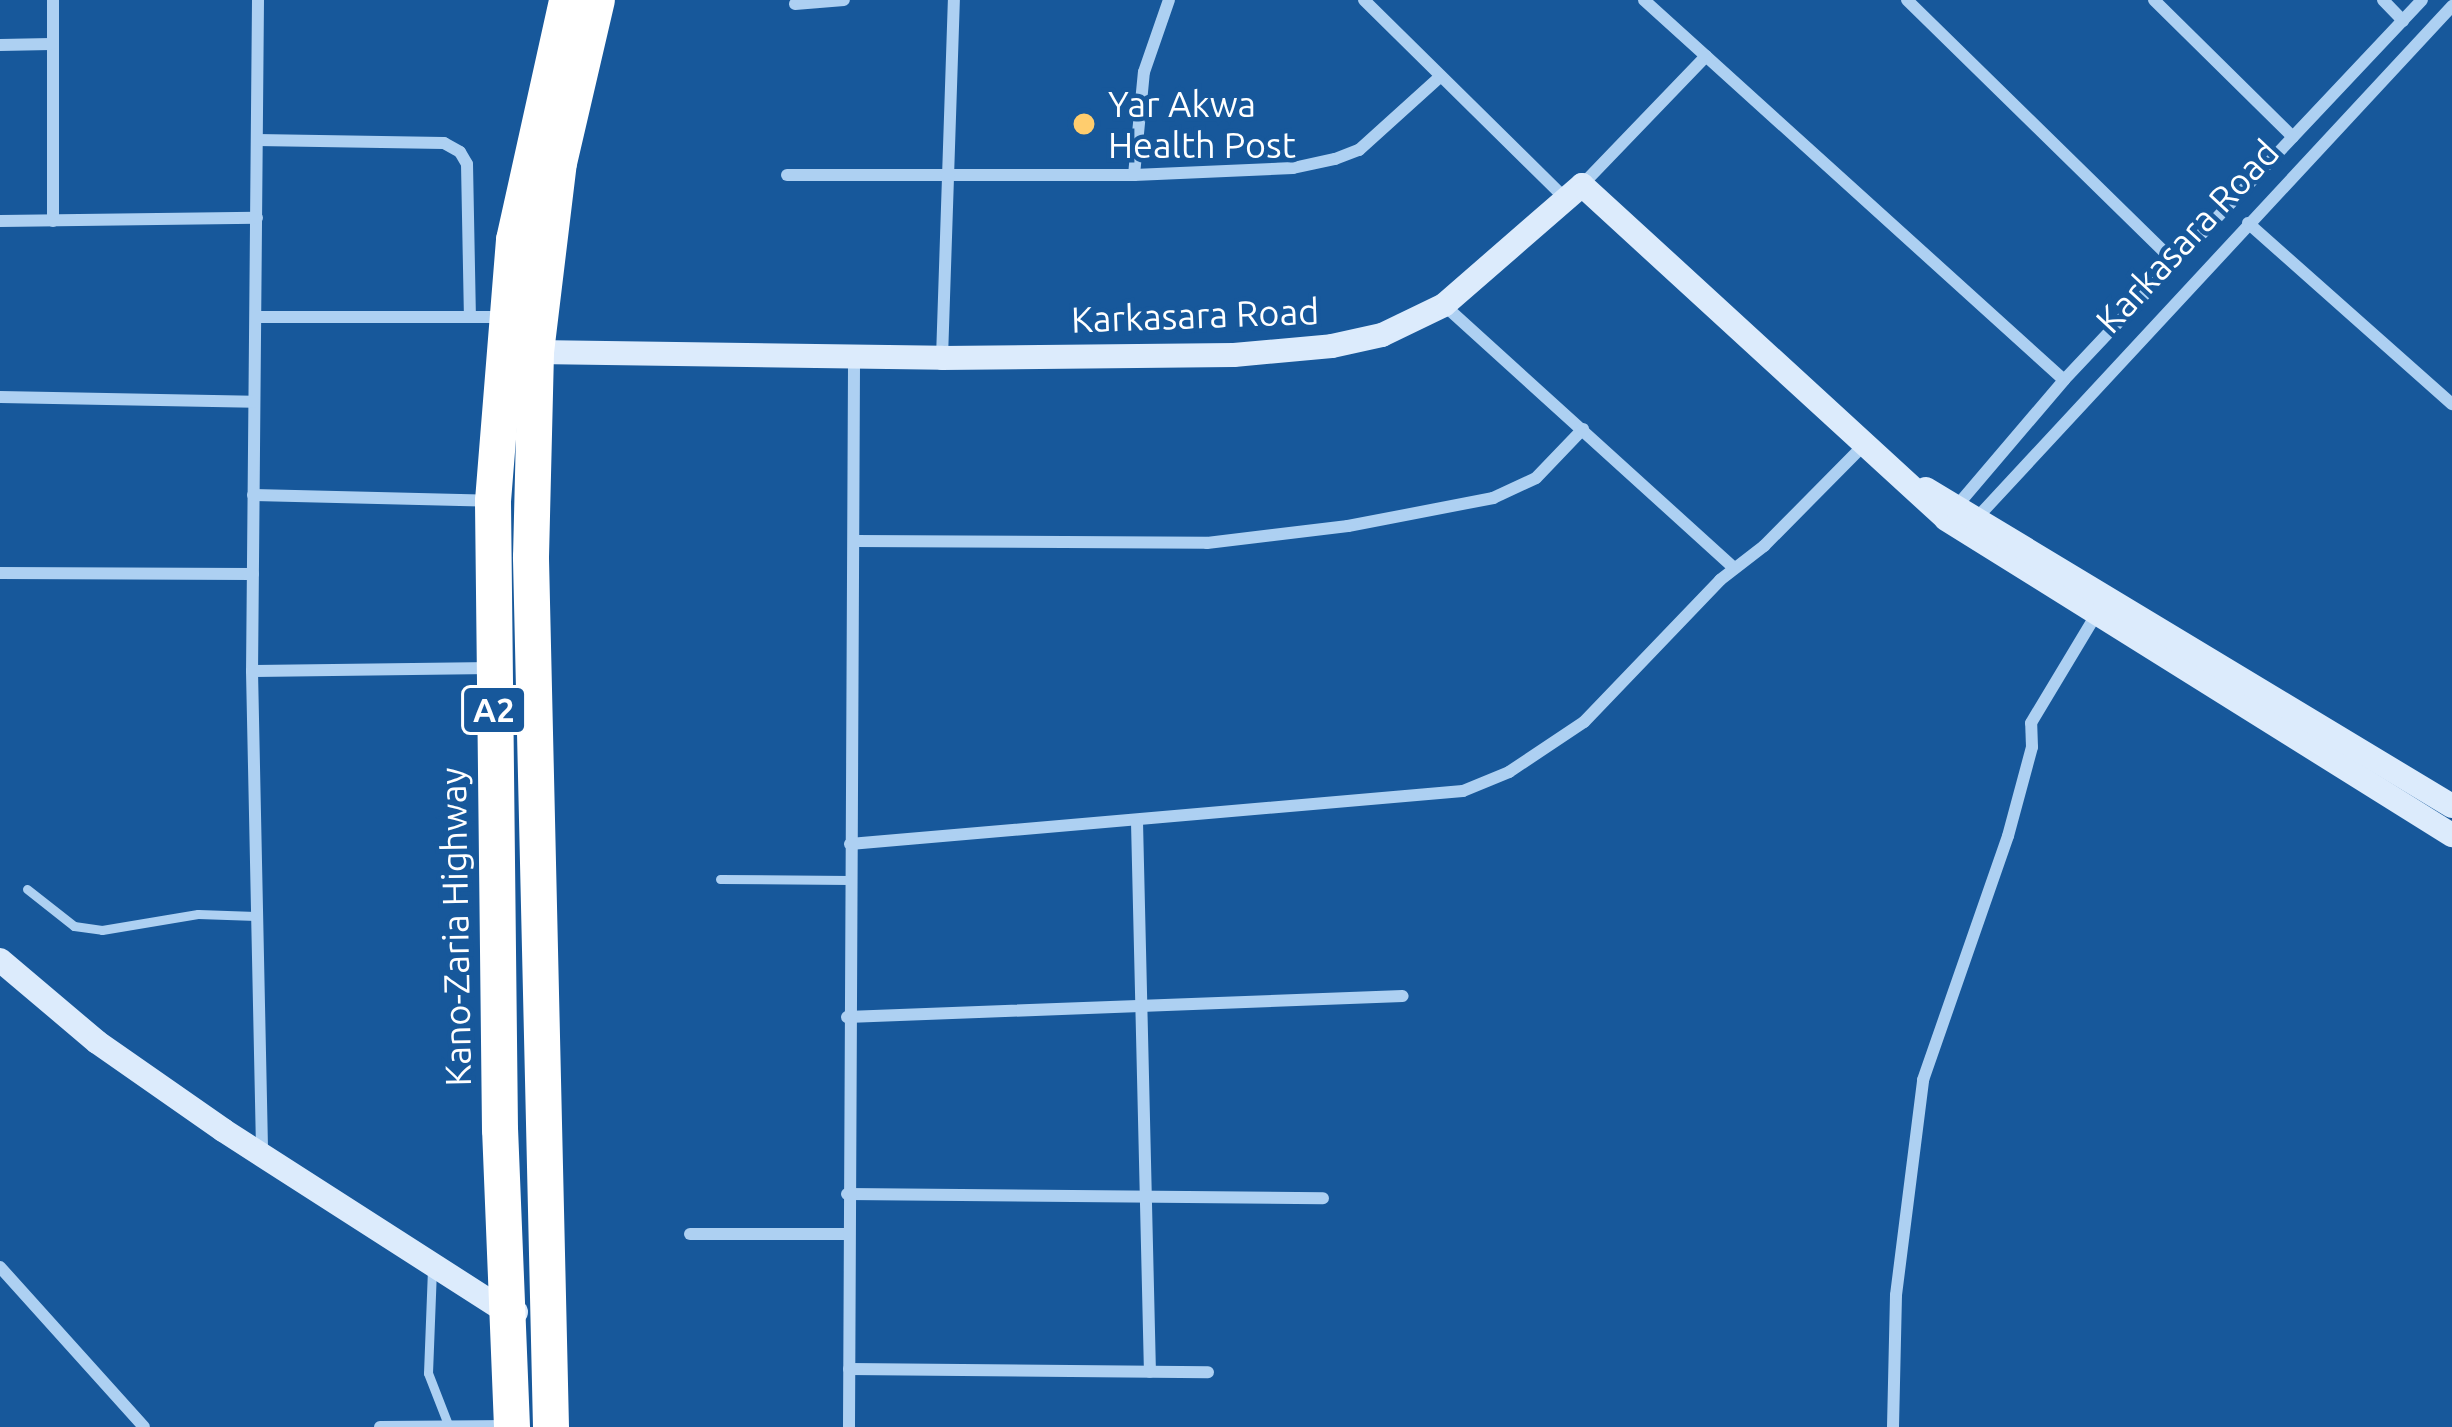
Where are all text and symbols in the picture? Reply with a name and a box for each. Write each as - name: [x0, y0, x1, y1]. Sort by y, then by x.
- place label: Yar Akwa Health Post: [1108, 81, 1296, 166]
- marker: Yar Akwa Health Post: [1071, 111, 1097, 137]
- street label: Karkasara Road: [2087, 131, 2287, 341]
- street label: Karkasara Road: [1070, 289, 1320, 341]
- road number: A2: [461, 683, 527, 737]
- street label: Kano-Zaria Highway: [431, 767, 479, 1087]

